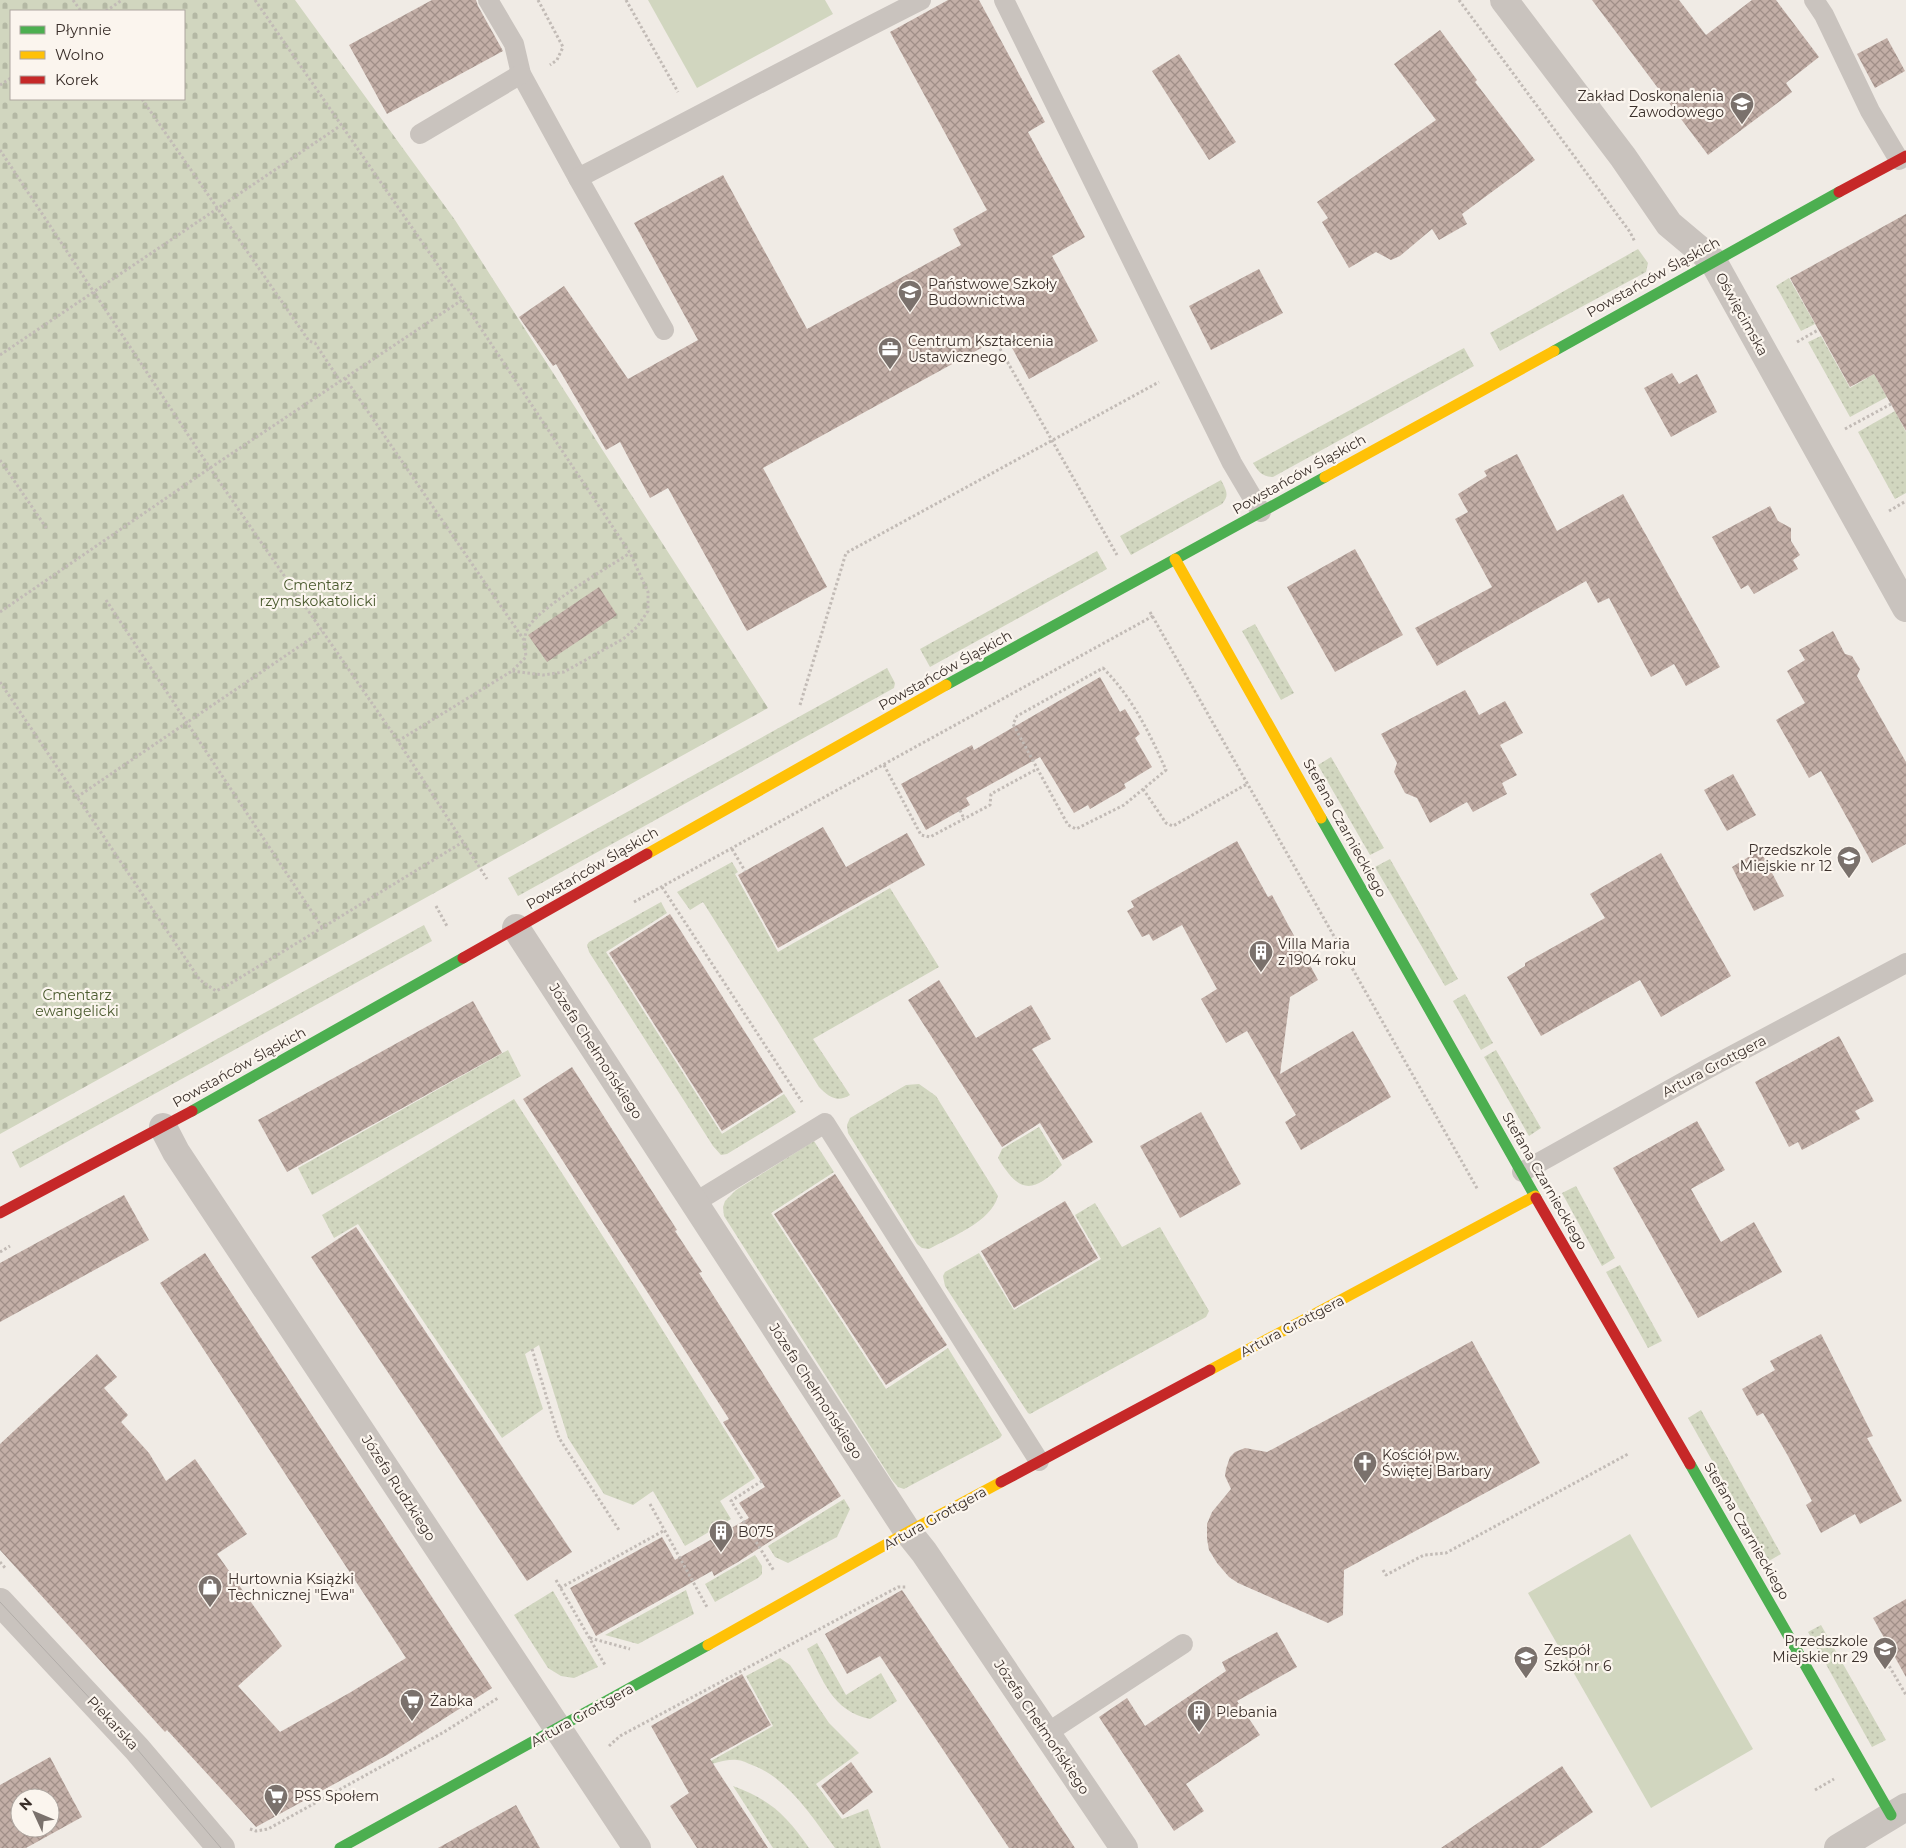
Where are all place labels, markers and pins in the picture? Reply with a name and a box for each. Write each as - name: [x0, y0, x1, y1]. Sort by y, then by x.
- place label: Zakład Doskonalenia Zawodowego: [1577, 87, 1724, 121]
- school or university icon: Zakład Doskonalenia Zawodowego: [1729, 91, 1755, 125]
- place label: Państwowe Szkoły Budownictwa: [928, 275, 1057, 309]
- school or university icon: Państwowe Szkoły Budownictwa: [897, 279, 923, 313]
- place label: Centrum Kształcenia Ustawicznego: [908, 332, 1054, 366]
- office icon: Centrum Kształcenia Ustawicznego: [877, 336, 903, 370]
- place label: Przedszkole Miejskie nr 12: [1740, 841, 1832, 875]
- school or university icon: Przedszkole Miejskie nr 12: [1836, 845, 1862, 879]
- place label: Villa Maria z 1904 roku: [1278, 935, 1356, 969]
- building icon: Villa Maria z 1904 roku: [1248, 939, 1274, 973]
- place label: Kościół pw. Świętej Barbary: [1382, 1446, 1492, 1480]
- church icon: Kościół pw. Świętej Barbary: [1352, 1450, 1378, 1484]
- building icon: B075: [708, 1519, 734, 1553]
- place label: B075: [738, 1523, 774, 1541]
- place label: Hurtownia Książki Technicznej "Ewa": [228, 1570, 354, 1604]
- shop icon: Hurtownia Książki Technicznej "Ewa": [197, 1574, 223, 1608]
- place label: Przedszkole Miejskie nr 29: [1772, 1632, 1868, 1666]
- school or university icon: Przedszkole Miejskie nr 29: [1872, 1636, 1898, 1670]
- place label: Zespół Szkół nr 6: [1544, 1641, 1612, 1675]
- school or university icon: Zespół Szkół nr 6: [1513, 1645, 1539, 1679]
- supermarket icon: Żabka: [399, 1688, 425, 1722]
- place label: Żabka: [430, 1692, 473, 1710]
- building icon: Plebania: [1186, 1699, 1212, 1733]
- place label: Plebania: [1216, 1703, 1277, 1721]
- supermarket icon: PSS Społem: [263, 1783, 289, 1817]
- place label: PSS Społem: [294, 1787, 379, 1805]

